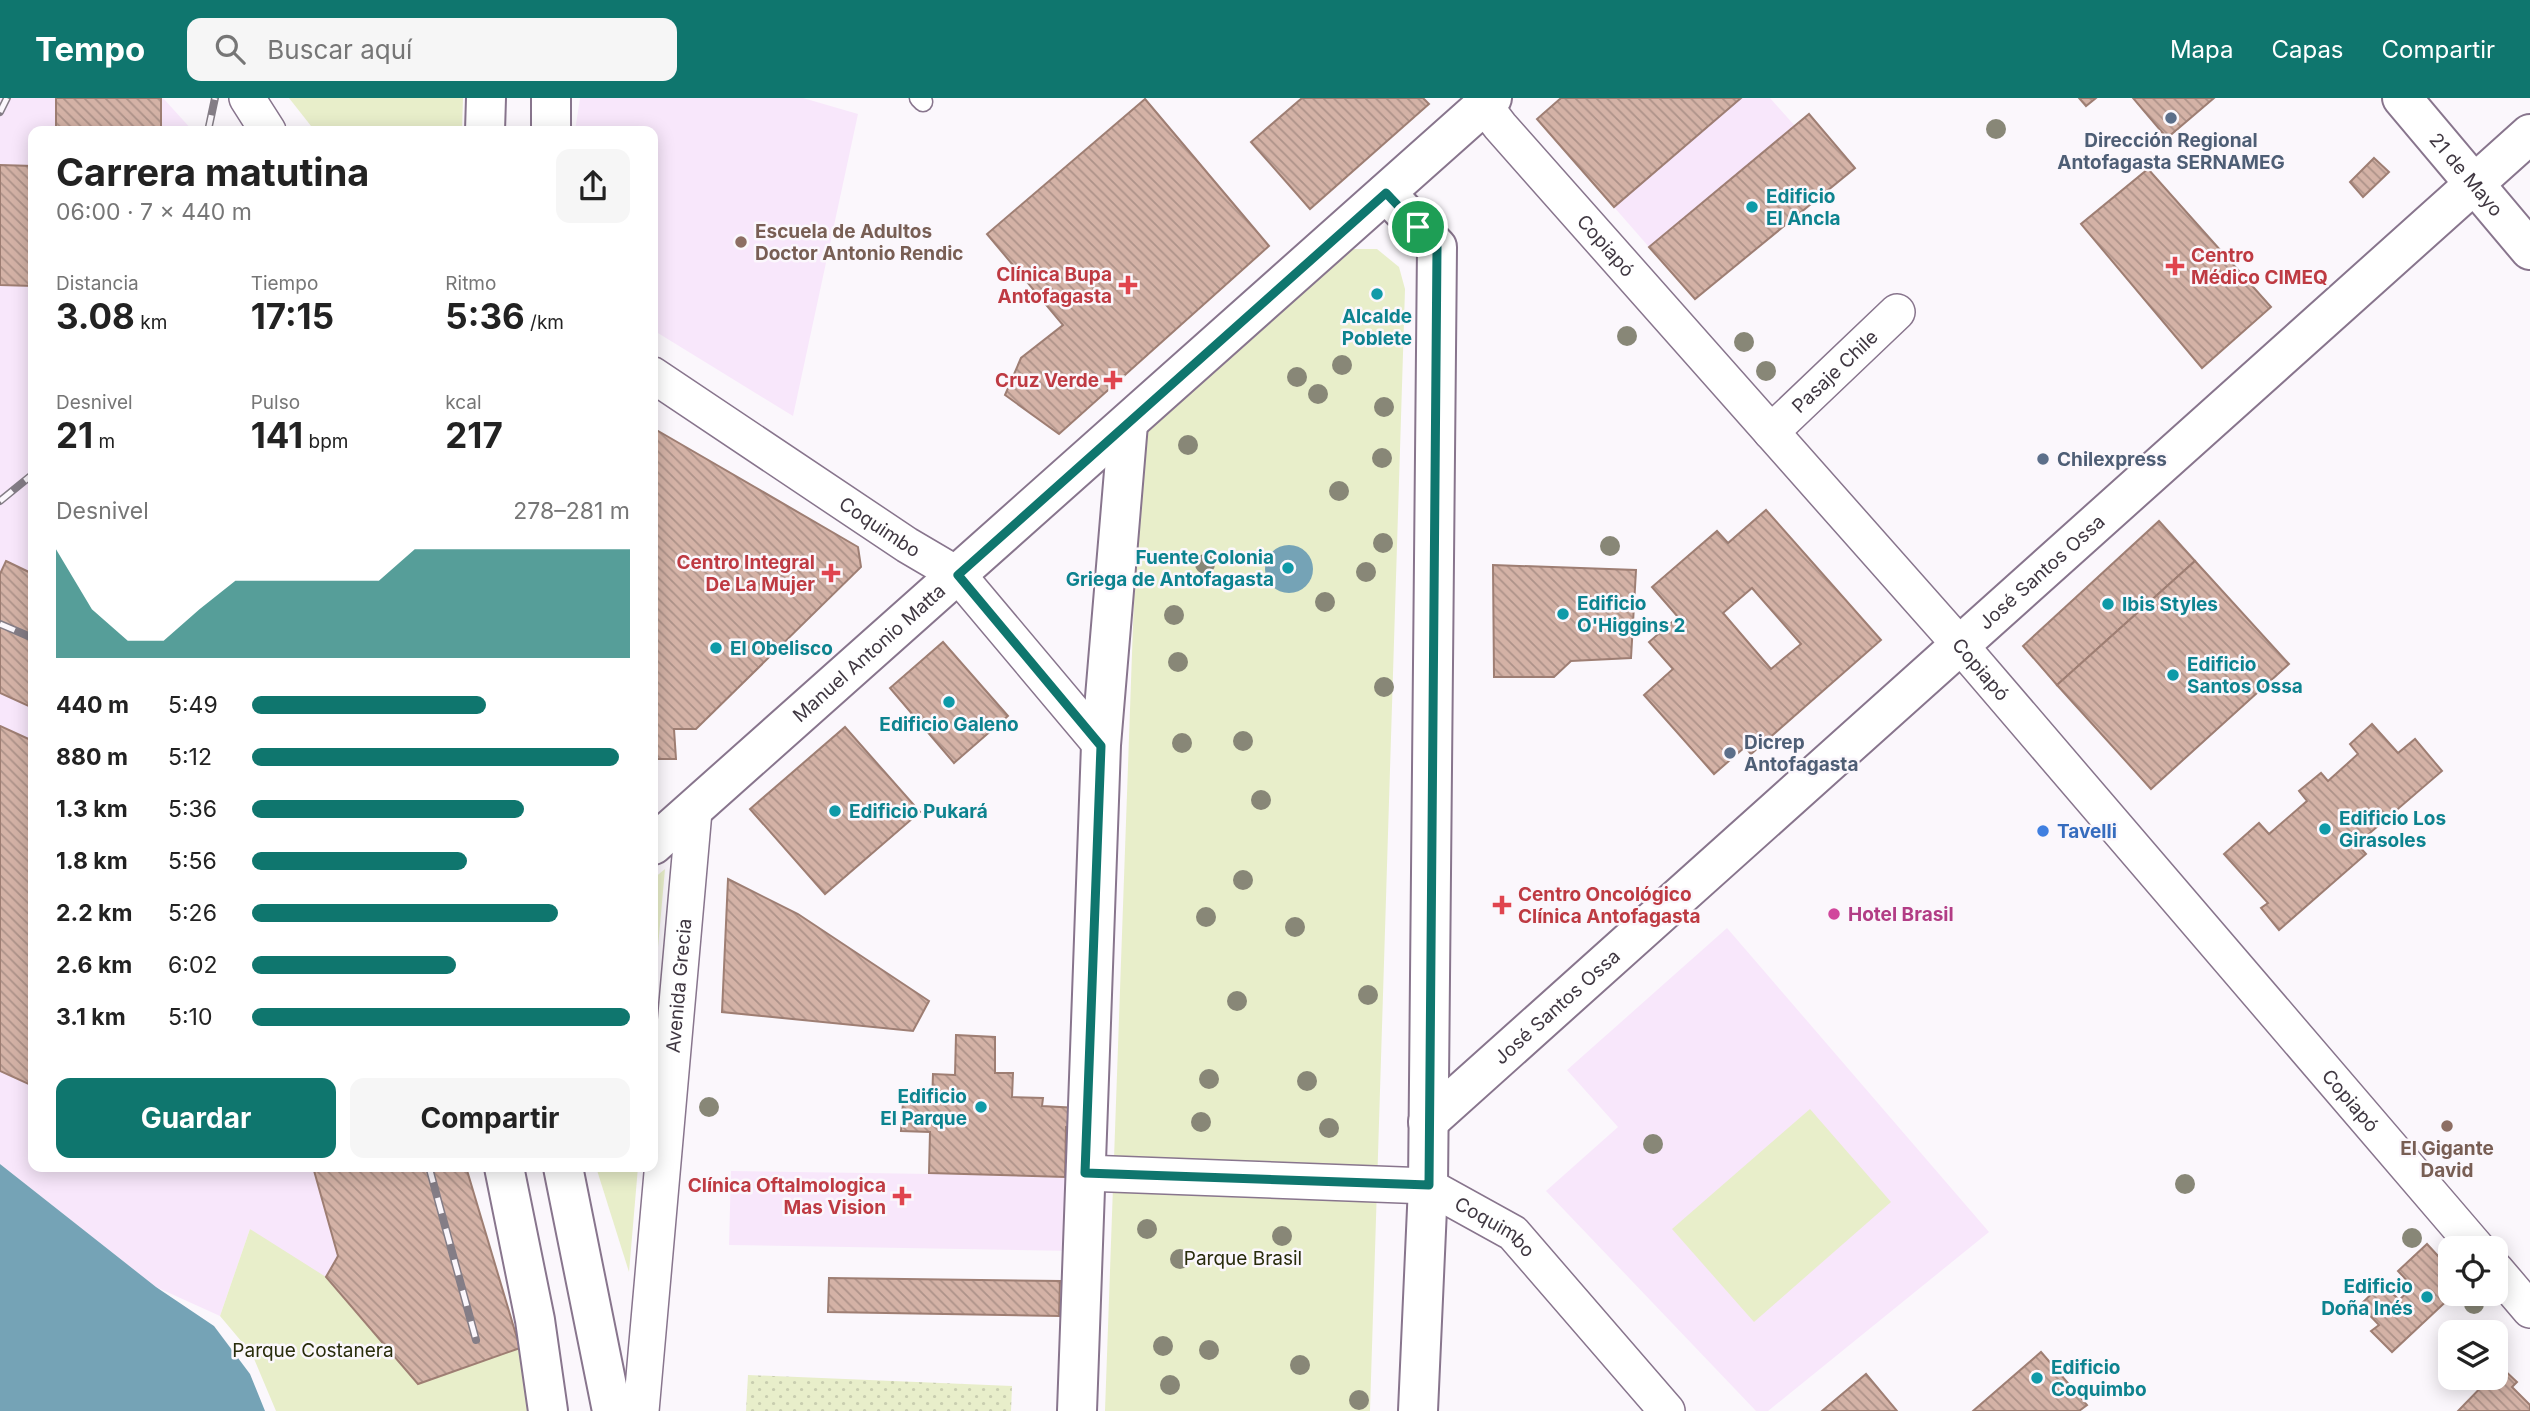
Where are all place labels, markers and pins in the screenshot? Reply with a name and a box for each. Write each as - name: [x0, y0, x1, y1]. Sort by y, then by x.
- marker: Dirección Regional Antofagasta SERNAMEG: [2163, 110, 2179, 126]
- place label: Dirección Regional Antofagasta SERNAMEG: [2057, 129, 2285, 174]
- place label: Edificio El Ancla: [1766, 185, 1841, 230]
- pin: [1388, 197, 1448, 257]
- marker: Edificio El Ancla: [1744, 199, 1760, 215]
- place label: Escuela de Adultos Doctor Antonio Rendic: [755, 220, 963, 265]
- marker: Escuela de Adultos Doctor Antonio Rendic: [733, 234, 749, 250]
- place label: Centro Médico CIMEQ: [2191, 244, 2328, 289]
- marker: Centro Médico CIMEQ: [2165, 256, 2185, 276]
- place label: Clínica Bupa Antofagasta: [996, 263, 1112, 308]
- marker: Clínica Bupa Antofagasta: [1118, 275, 1138, 295]
- marker: Alcalde Poblete: [1369, 286, 1385, 302]
- place label: Alcalde Poblete: [1342, 305, 1412, 350]
- place label: Cruz Verde: [995, 369, 1099, 392]
- marker: Cruz Verde: [1105, 372, 1121, 388]
- place label: Chilexpress: [2057, 448, 2167, 471]
- marker: Chilexpress: [2035, 451, 2051, 467]
- place label: Fuente Colonia Griega de Antofagasta: [1066, 546, 1274, 591]
- place label: Centro Integral De La Mujer: [676, 551, 815, 596]
- marker: Fuente Colonia Griega de Antofagasta: [1280, 560, 1296, 576]
- marker: Centro Integral De La Mujer: [821, 563, 841, 583]
- place label: Edificio O'Higgins 2: [1577, 592, 1686, 637]
- place label: Ibis Styles: [2122, 593, 2218, 616]
- marker: Ibis Styles: [2100, 596, 2116, 612]
- marker: Edificio O'Higgins 2: [1555, 606, 1571, 622]
- place label: El Obelisco: [730, 637, 833, 660]
- marker: El Obelisco: [708, 640, 724, 656]
- place label: Edificio Santos Ossa: [2187, 653, 2303, 698]
- marker: Edificio Santos Ossa: [2165, 667, 2181, 683]
- marker: Edificio Galeno: [941, 694, 957, 710]
- place label: Edificio Galeno: [879, 713, 1019, 736]
- place label: Dicrep Antofagasta: [1744, 731, 1858, 776]
- marker: Dicrep Antofagasta: [1722, 745, 1738, 761]
- place label: Edificio Pukará: [849, 800, 988, 823]
- marker: Edificio Pukará: [827, 803, 843, 819]
- place label: Edificio Los Girasoles: [2339, 807, 2446, 852]
- place label: Tavelli: [2057, 820, 2117, 843]
- marker: Edificio Los Girasoles: [2317, 821, 2333, 837]
- marker: Tavelli: [2035, 823, 2051, 839]
- place label: Centro Oncológico Clínica Antofagasta: [1518, 883, 1701, 928]
- marker: Centro Oncológico Clínica Antofagasta: [1492, 895, 1512, 915]
- place label: Hotel Brasil: [1848, 903, 1954, 926]
- marker: Hotel Brasil: [1826, 906, 1842, 922]
- place label: Edificio El Parque: [880, 1085, 967, 1130]
- marker: Edificio El Parque: [973, 1099, 989, 1115]
- marker: El Gigante David: [2439, 1118, 2455, 1134]
- place label: El Gigante David: [2400, 1137, 2494, 1182]
- place label: Clínica Oftalmologica Mas Vision: [688, 1174, 886, 1219]
- marker: Clínica Oftalmologica Mas Vision: [892, 1186, 912, 1206]
- place label: Edificio Doña Inés: [2321, 1275, 2413, 1320]
- marker: Edificio Doña Inés: [2419, 1289, 2435, 1305]
- place label: Edificio Coquimbo: [2051, 1356, 2147, 1401]
- marker: Edificio Coquimbo: [2029, 1370, 2045, 1386]

